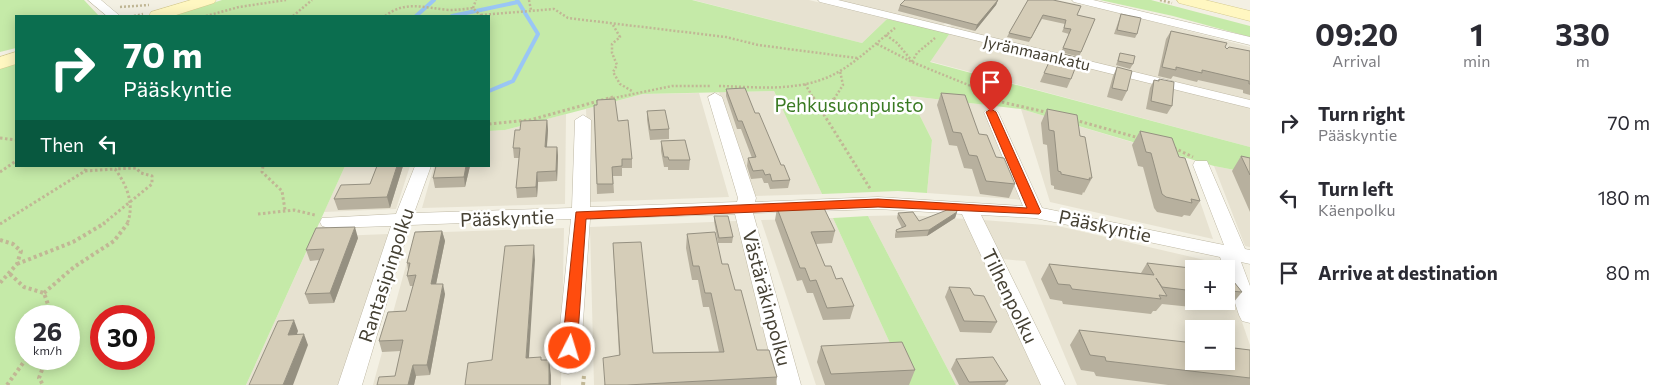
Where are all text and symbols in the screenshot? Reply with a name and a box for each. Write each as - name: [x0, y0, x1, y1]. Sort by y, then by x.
- text: 09:20: [1315, 15, 1398, 52]
- text: 1: [1470, 15, 1484, 52]
- text: 330: [1555, 15, 1610, 52]
- street label: Jyränmaankatu: [982, 31, 1092, 74]
- text: 70 m: [123, 32, 203, 75]
- icon: right: [40, 35, 105, 100]
- text: Arrival: [1332, 51, 1381, 70]
- text: min: [1463, 51, 1490, 70]
- text: m: [1576, 51, 1590, 70]
- pin: [970, 61, 1012, 112]
- icon: arrive: [977, 68, 1005, 96]
- text: Pääskyntie: [123, 75, 232, 102]
- park label: Pehkusuonpuisto: [774, 93, 924, 116]
- text: Turn right: [1318, 102, 1405, 125]
- icon: right: [1275, 109, 1303, 137]
- text: 70 m: [1607, 111, 1650, 134]
- text: Pääskyntie: [1318, 125, 1397, 144]
- icon: left: [94, 130, 122, 158]
- text: Then: [40, 133, 84, 156]
- text: Turn left: [1318, 177, 1393, 200]
- icon: left: [1275, 184, 1303, 212]
- text: 180 m: [1598, 186, 1650, 209]
- text: Käenpolku: [1318, 200, 1395, 219]
- street label: Pääskyntie: [460, 204, 554, 231]
- street label: Pääskyntie: [1057, 204, 1153, 247]
- street label: Rantasipinpolku: [353, 205, 418, 345]
- street label: Västäräkinpolku: [738, 227, 797, 368]
- street label: Tilhenpolku: [978, 245, 1043, 347]
- icon: arrive: [1275, 259, 1303, 287]
- map controls: [1185, 260, 1235, 370]
- button: +: [1185, 260, 1235, 310]
- text: Arrive at destination: [1318, 261, 1498, 284]
- text: 80 m: [1606, 261, 1650, 284]
- speed limit sign: 30: [90, 305, 155, 370]
- text: 26: [33, 316, 62, 346]
- button: −: [1185, 320, 1235, 370]
- position arrow: [543, 321, 595, 373]
- text: km/h: [33, 343, 62, 357]

